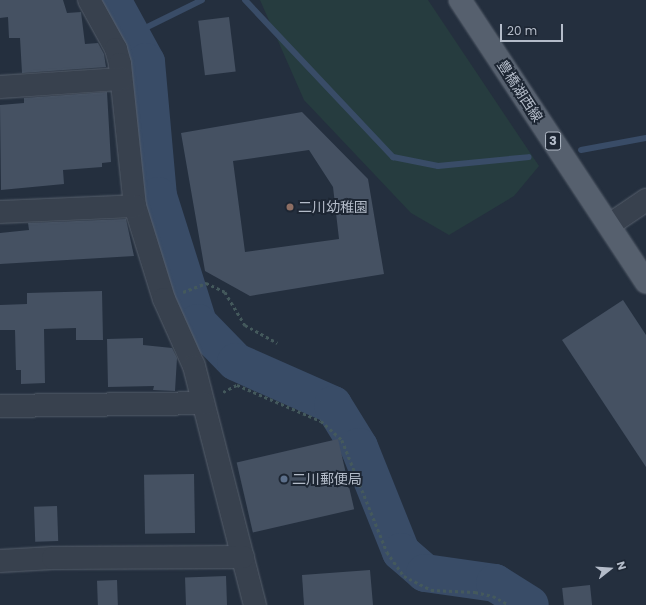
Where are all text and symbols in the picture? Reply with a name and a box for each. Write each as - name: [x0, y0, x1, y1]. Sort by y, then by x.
- scale bar: [502, 16, 565, 42]
- text: 20 m: [507, 22, 537, 39]
- street label: 豊橋湖西線: [494, 57, 546, 125]
- road number: 3: [545, 130, 561, 152]
- place label: 二川幼稚園: [298, 199, 368, 215]
- marker: 二川幼稚園: [285, 202, 295, 212]
- place label: 二川郵便局: [292, 471, 362, 487]
- marker: 二川郵便局: [279, 474, 289, 484]
- north arrow: [590, 549, 630, 589]
- text: N: [613, 559, 630, 572]

